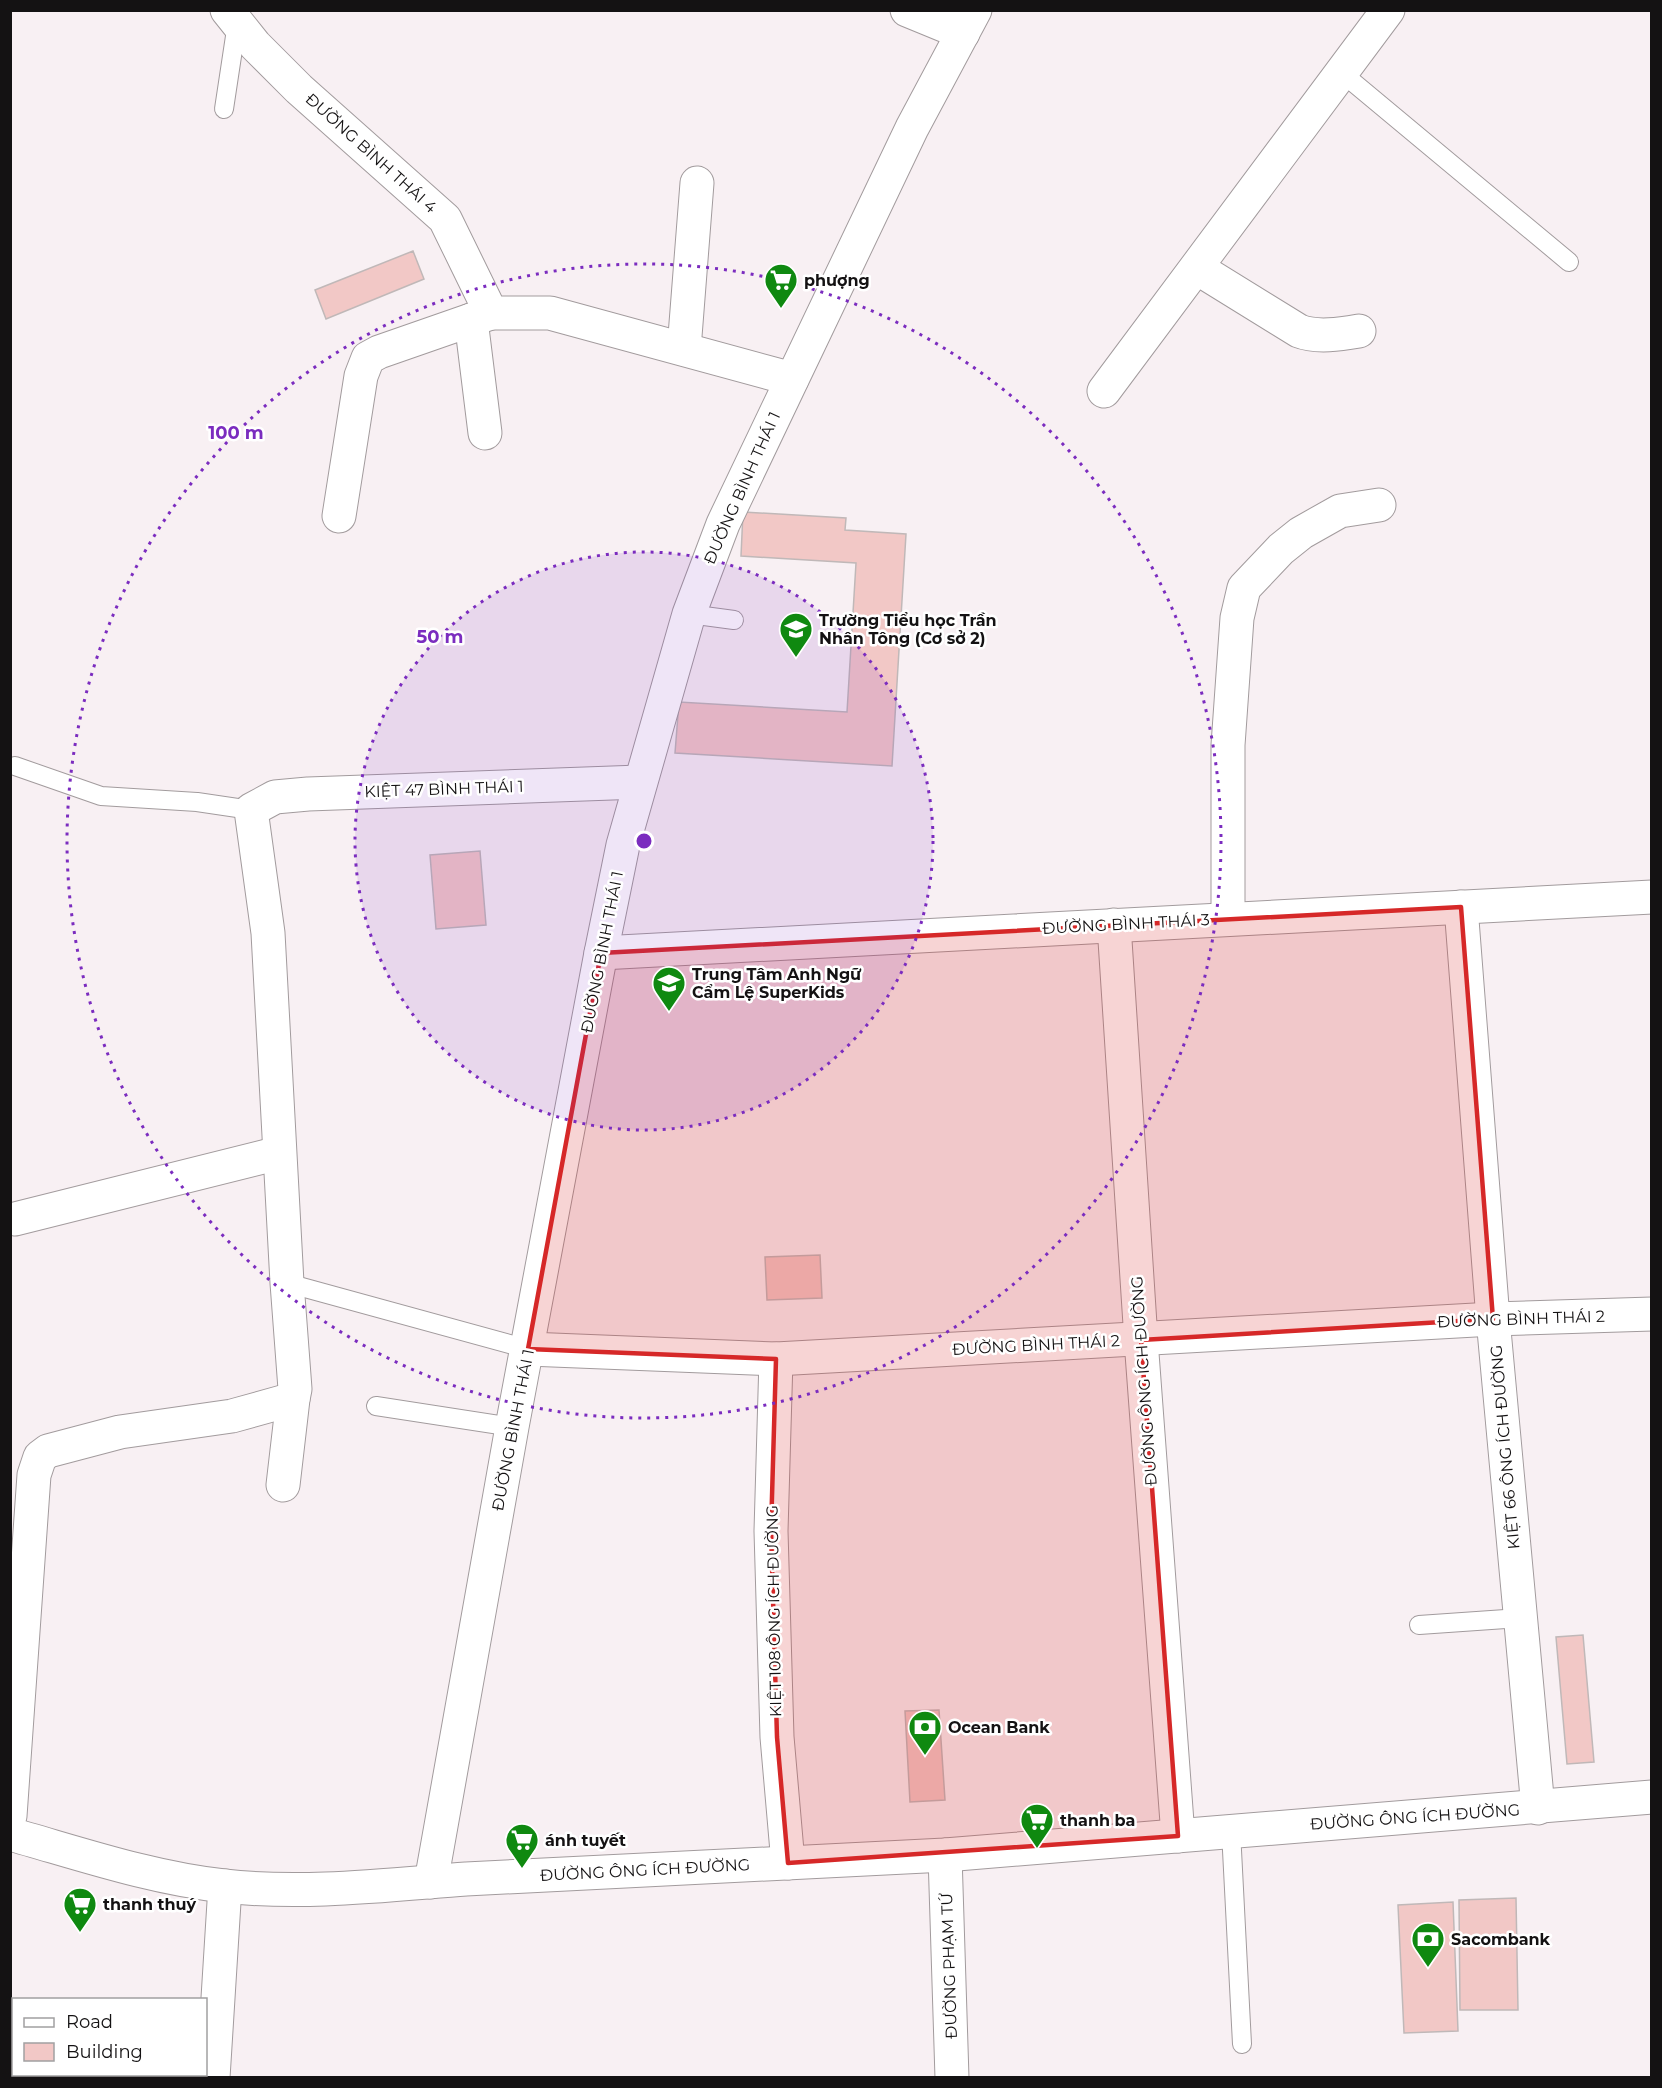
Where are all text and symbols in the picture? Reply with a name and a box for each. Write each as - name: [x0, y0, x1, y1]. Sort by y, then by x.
- street label: ĐƯỜNG BÌNH THÁI 4: [302, 89, 441, 217]
- supermarket icon: phượng: [763, 262, 799, 309]
- place label: phượng: [804, 271, 870, 290]
- street label: ĐƯỜNG BÌNH THÁI 1: [700, 409, 784, 567]
- text: 100 m: [208, 422, 264, 444]
- school or university icon: Trường Tiểu học Trần Nhân Tông (Cơ sở 2): [778, 611, 814, 658]
- place label: Trường Tiểu học Trần Nhân Tông (Cơ sở 2): [819, 611, 997, 648]
- text: 50 m: [417, 626, 463, 648]
- street label: KIỆT 47 BÌNH THÁI 1: [364, 777, 524, 801]
- centre of rings: [634, 831, 654, 851]
- street label: ĐƯỜNG BÌNH THÁI 1: [577, 869, 627, 1035]
- street label: ĐƯỜNG BÌNH THÁI 3: [1042, 910, 1210, 938]
- school or university icon: Trung Tâm Anh Ngữ Cẩm Lệ SuperKids: [651, 965, 687, 1012]
- place label: Trung Tâm Anh Ngữ Cẩm Lệ SuperKids: [692, 965, 862, 1002]
- street label: ĐƯỜNG ÔNG ÍCH ĐƯỜNG: [1127, 1275, 1161, 1487]
- street label: ĐƯỜNG BÌNH THÁI 2: [1437, 1307, 1605, 1331]
- street label: ĐƯỜNG BÌNH THÁI 2: [952, 1331, 1120, 1359]
- street label: KIỆT 66 ÔNG ÍCH ĐƯỜNG: [1487, 1344, 1523, 1550]
- street label: ĐƯỜNG BÌNH THÁI 1: [488, 1347, 538, 1513]
- street label: KIỆT 108 ÔNG ÍCH ĐƯỜNG: [763, 1505, 785, 1717]
- bank icon: Ocean Bank: [907, 1709, 943, 1756]
- place label: Ocean Bank: [948, 1718, 1050, 1737]
- street label: ĐƯỜNG ÔNG ÍCH ĐƯỜNG: [1309, 1800, 1521, 1834]
- supermarket icon: thanh ba: [1019, 1802, 1055, 1849]
- place label: thanh ba: [1060, 1811, 1135, 1830]
- supermarket icon: ánh tuyết: [504, 1822, 540, 1869]
- place label: ánh tuyết: [545, 1831, 626, 1850]
- street label: ĐƯỜNG ÔNG ÍCH ĐƯỜNG: [540, 1855, 750, 1885]
- supermarket icon: thanh thuý: [62, 1886, 98, 1933]
- street label: ĐƯỜNG PHẠM TỨ: [937, 1892, 961, 2039]
- place label: thanh thuý: [103, 1895, 197, 1914]
- bank icon: Sacombank: [1410, 1921, 1446, 1968]
- place label: Sacombank: [1451, 1930, 1551, 1949]
- legend: [12, 1998, 207, 2076]
- text: Road: [66, 2011, 113, 2033]
- text: Building: [66, 2041, 143, 2063]

